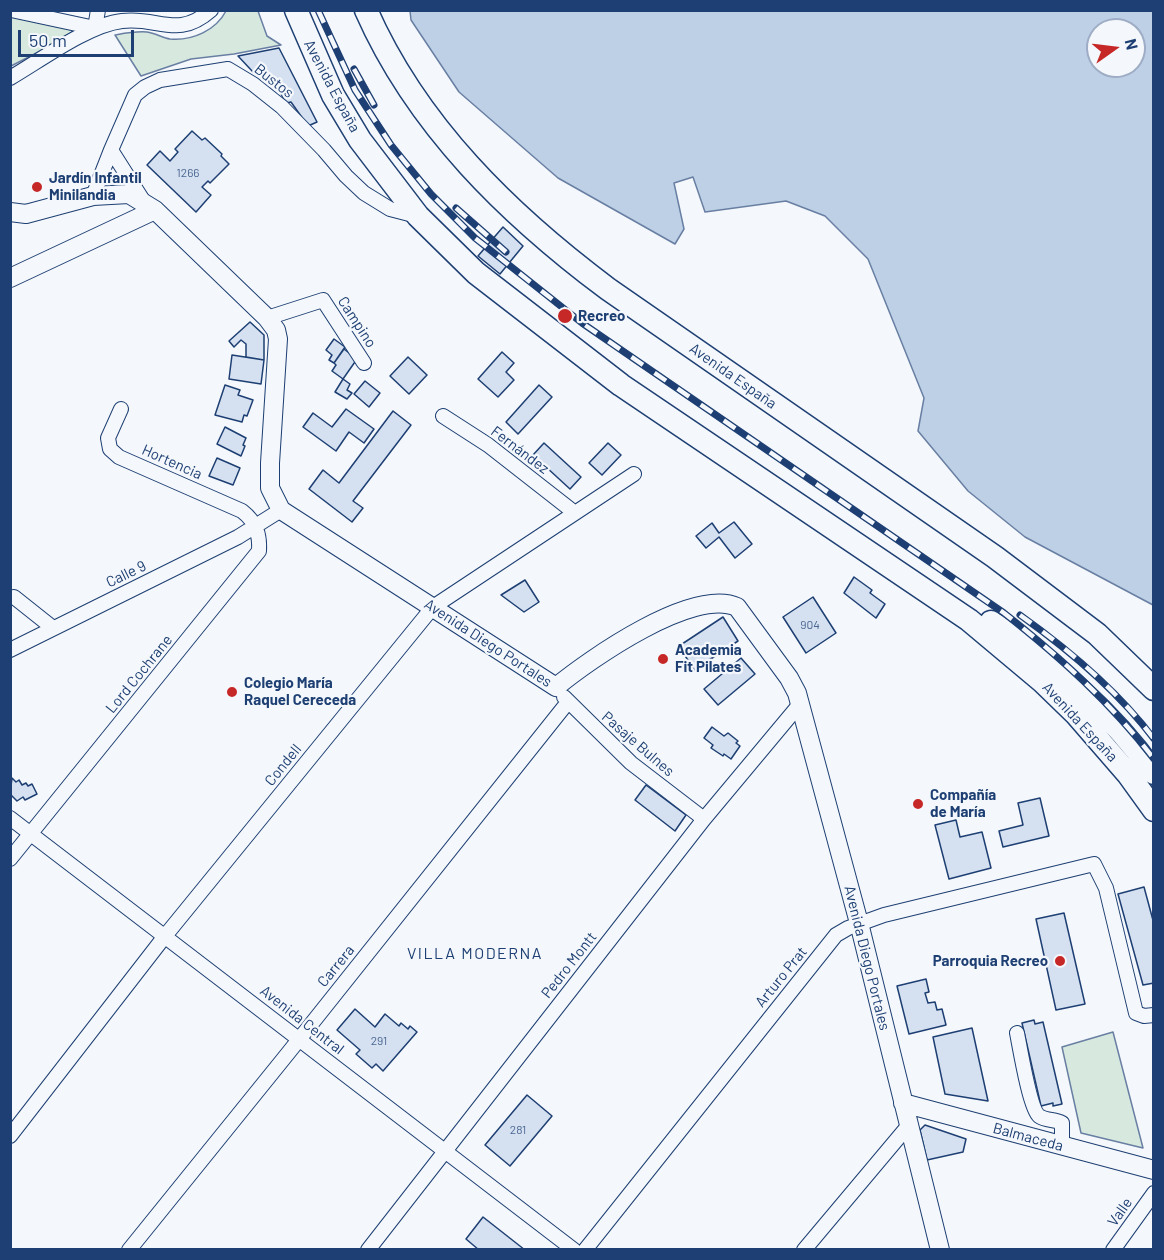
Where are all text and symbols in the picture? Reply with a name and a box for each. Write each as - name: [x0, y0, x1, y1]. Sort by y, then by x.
- scale bar: [21, 18, 136, 56]
- north arrow: [1086, 18, 1146, 78]
- text: 50 m: [29, 29, 67, 51]
- street label: Avenida España: [300, 37, 364, 135]
- text: N: [1122, 37, 1143, 51]
- street label: Bustos: [251, 60, 297, 102]
- house number: 1266: [177, 166, 199, 180]
- place label: Jardín Infantil Minilandia: [49, 169, 142, 204]
- marker: Jardín Infantil Minilandia: [30, 180, 44, 194]
- street label: Campino: [334, 293, 380, 351]
- marker: Recreo: [556, 307, 574, 325]
- place label: Recreo: [578, 307, 625, 325]
- street label: Avenida España: [686, 339, 780, 413]
- street label: Fernández: [487, 422, 553, 478]
- street label: Hortencia: [139, 441, 205, 483]
- street label: Calle 9: [103, 557, 149, 591]
- street label: Avenida Diego Portales: [421, 595, 555, 691]
- house number: 904: [800, 618, 820, 632]
- street label: Lord Cochrane: [102, 631, 176, 717]
- place label: Academia Fit Pilates: [675, 641, 742, 676]
- marker: Academia Fit Pilates: [656, 652, 670, 666]
- place label: Colegio María Raquel Cereceda: [244, 674, 356, 709]
- street label: Avenida España: [1039, 678, 1121, 766]
- marker: Colegio María Raquel Cereceda: [225, 685, 239, 699]
- street label: Pasaje Bulnes: [598, 708, 678, 780]
- street label: Condell: [261, 741, 305, 789]
- place label: Compañía de María: [930, 786, 996, 821]
- marker: Compañía de María: [911, 797, 925, 811]
- street label: Avenida Diego Portales: [840, 884, 894, 1032]
- street label: Pedro Montt: [538, 928, 600, 1002]
- street label: Carrera: [314, 941, 358, 991]
- street label: Arturo Prat: [751, 943, 811, 1011]
- district label: VILLA MODERNA: [407, 944, 543, 964]
- place label: Parroquia Recreo: [933, 952, 1048, 970]
- marker: Parroquia Recreo: [1053, 954, 1067, 968]
- street label: Avenida Central: [256, 982, 348, 1058]
- house number: 291: [371, 1034, 387, 1048]
- street label: Balmaceda: [991, 1119, 1065, 1155]
- house number: 281: [510, 1123, 526, 1137]
- street label: Valle: [1104, 1194, 1136, 1230]

